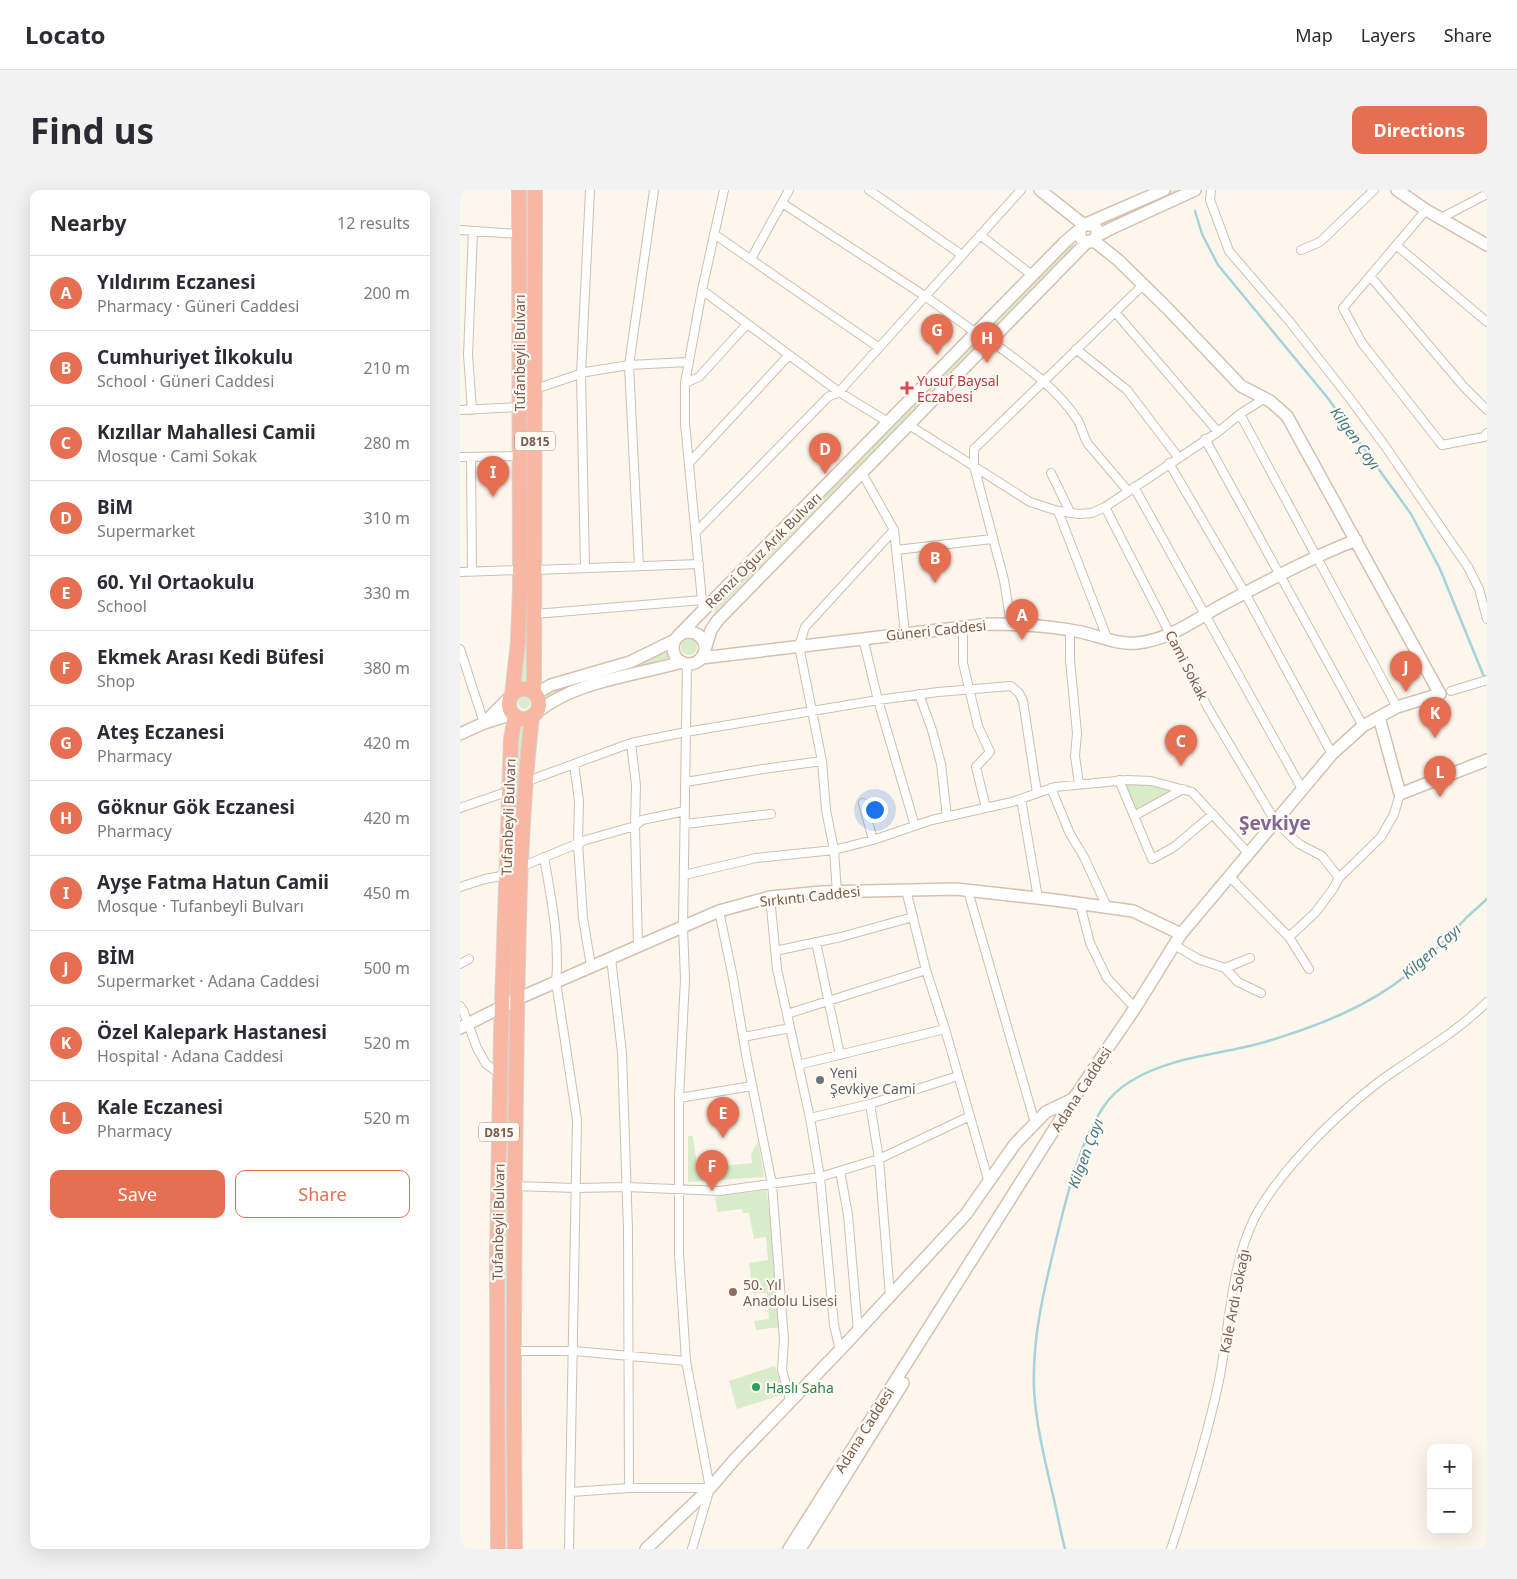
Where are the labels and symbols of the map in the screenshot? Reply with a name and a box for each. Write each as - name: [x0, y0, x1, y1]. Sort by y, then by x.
- street label: Tufanbeyli Bulvarı: [510, 294, 529, 412]
- pin: G: [921, 314, 953, 355]
- pin: H: [971, 322, 1003, 363]
- place label: Yusuf Baysal Eczabesi: [917, 371, 999, 406]
- marker: Yusuf Baysal Eczabesi: [901, 382, 913, 394]
- water label: Kilgen Çayı: [1326, 403, 1386, 474]
- road number: D815: [515, 432, 555, 450]
- pin: D: [809, 433, 841, 474]
- pin: I: [477, 456, 509, 497]
- street label: Remzi Oğuz Arık Bulvarı: [701, 488, 825, 612]
- pin: B: [919, 542, 951, 583]
- pin: A: [1006, 599, 1038, 640]
- street label: Güneri Caddesi: [885, 615, 987, 645]
- street label: Cami Sokak: [1161, 627, 1213, 704]
- pin: J: [1390, 651, 1422, 692]
- pin: K: [1419, 697, 1451, 738]
- pin: C: [1165, 725, 1197, 766]
- pin: L: [1424, 756, 1456, 797]
- street label: Tufanbeyli Bulvarı: [496, 758, 520, 876]
- your location: [862, 797, 888, 823]
- district label: Şevkiye: [1239, 810, 1311, 836]
- street label: Sırkıntı Caddesi: [759, 881, 861, 911]
- water label: Kilgen Çayı: [1397, 919, 1465, 983]
- street label: Adana Caddesi: [1046, 1043, 1116, 1135]
- place label: Yeni Şevkiye Cami: [830, 1063, 916, 1098]
- marker: Yeni Şevkiye Cami: [814, 1074, 826, 1086]
- pin: E: [707, 1097, 739, 1138]
- water label: Kilgen Çayı: [1063, 1115, 1107, 1191]
- road number: D815: [479, 1122, 519, 1142]
- pin: F: [696, 1150, 728, 1191]
- street label: Tufanbeyli Bulvarı: [487, 1163, 509, 1281]
- street label: Kale Ardı Sokağı: [1215, 1247, 1253, 1355]
- place label: 50. Yıl Anadolu Lisesi: [743, 1275, 837, 1310]
- marker: 50. Yıl Anadolu Lisesi: [727, 1286, 739, 1298]
- place label: Haslı Saha: [766, 1378, 834, 1397]
- marker: Haslı Saha: [750, 1381, 762, 1393]
- street label: Adana Caddesi: [830, 1384, 898, 1476]

